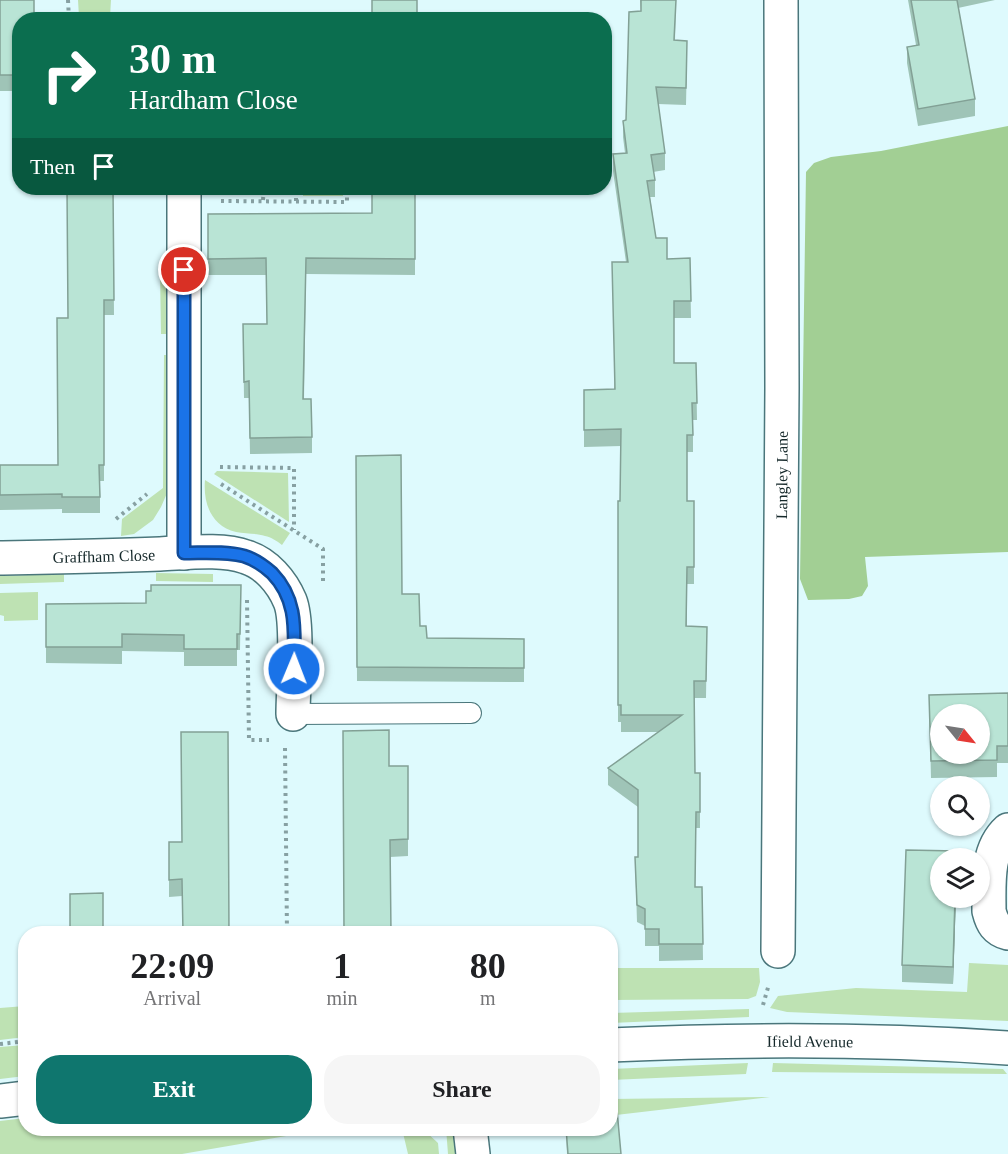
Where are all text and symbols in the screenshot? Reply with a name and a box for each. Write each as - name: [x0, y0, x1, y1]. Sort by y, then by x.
- icon: right: [30, 36, 108, 114]
- text: 30 m: [129, 36, 217, 82]
- text: Hardham Close: [129, 85, 298, 115]
- icon: arrive: [87, 150, 120, 183]
- text: Then: [30, 154, 75, 179]
- pin: [158, 244, 209, 295]
- icon: arrive: [167, 253, 200, 286]
- street label: Langley Lane: [773, 431, 791, 519]
- street label: Graffham Close: [53, 546, 156, 565]
- position arrow: [262, 637, 326, 701]
- north arrow: [930, 704, 990, 764]
- map controls: [930, 704, 990, 908]
- button: search: [930, 776, 990, 836]
- button: layers: [930, 848, 990, 908]
- text: 22:09: [130, 946, 214, 986]
- text: 1: [333, 946, 351, 986]
- text: 80: [470, 946, 506, 986]
- text: Arrival: [143, 987, 201, 1009]
- text: min: [326, 987, 358, 1009]
- text: m: [480, 987, 496, 1009]
- street label: Ifield Avenue: [767, 1032, 853, 1050]
- button: Exit: [36, 1055, 312, 1124]
- button: Share: [324, 1055, 600, 1124]

